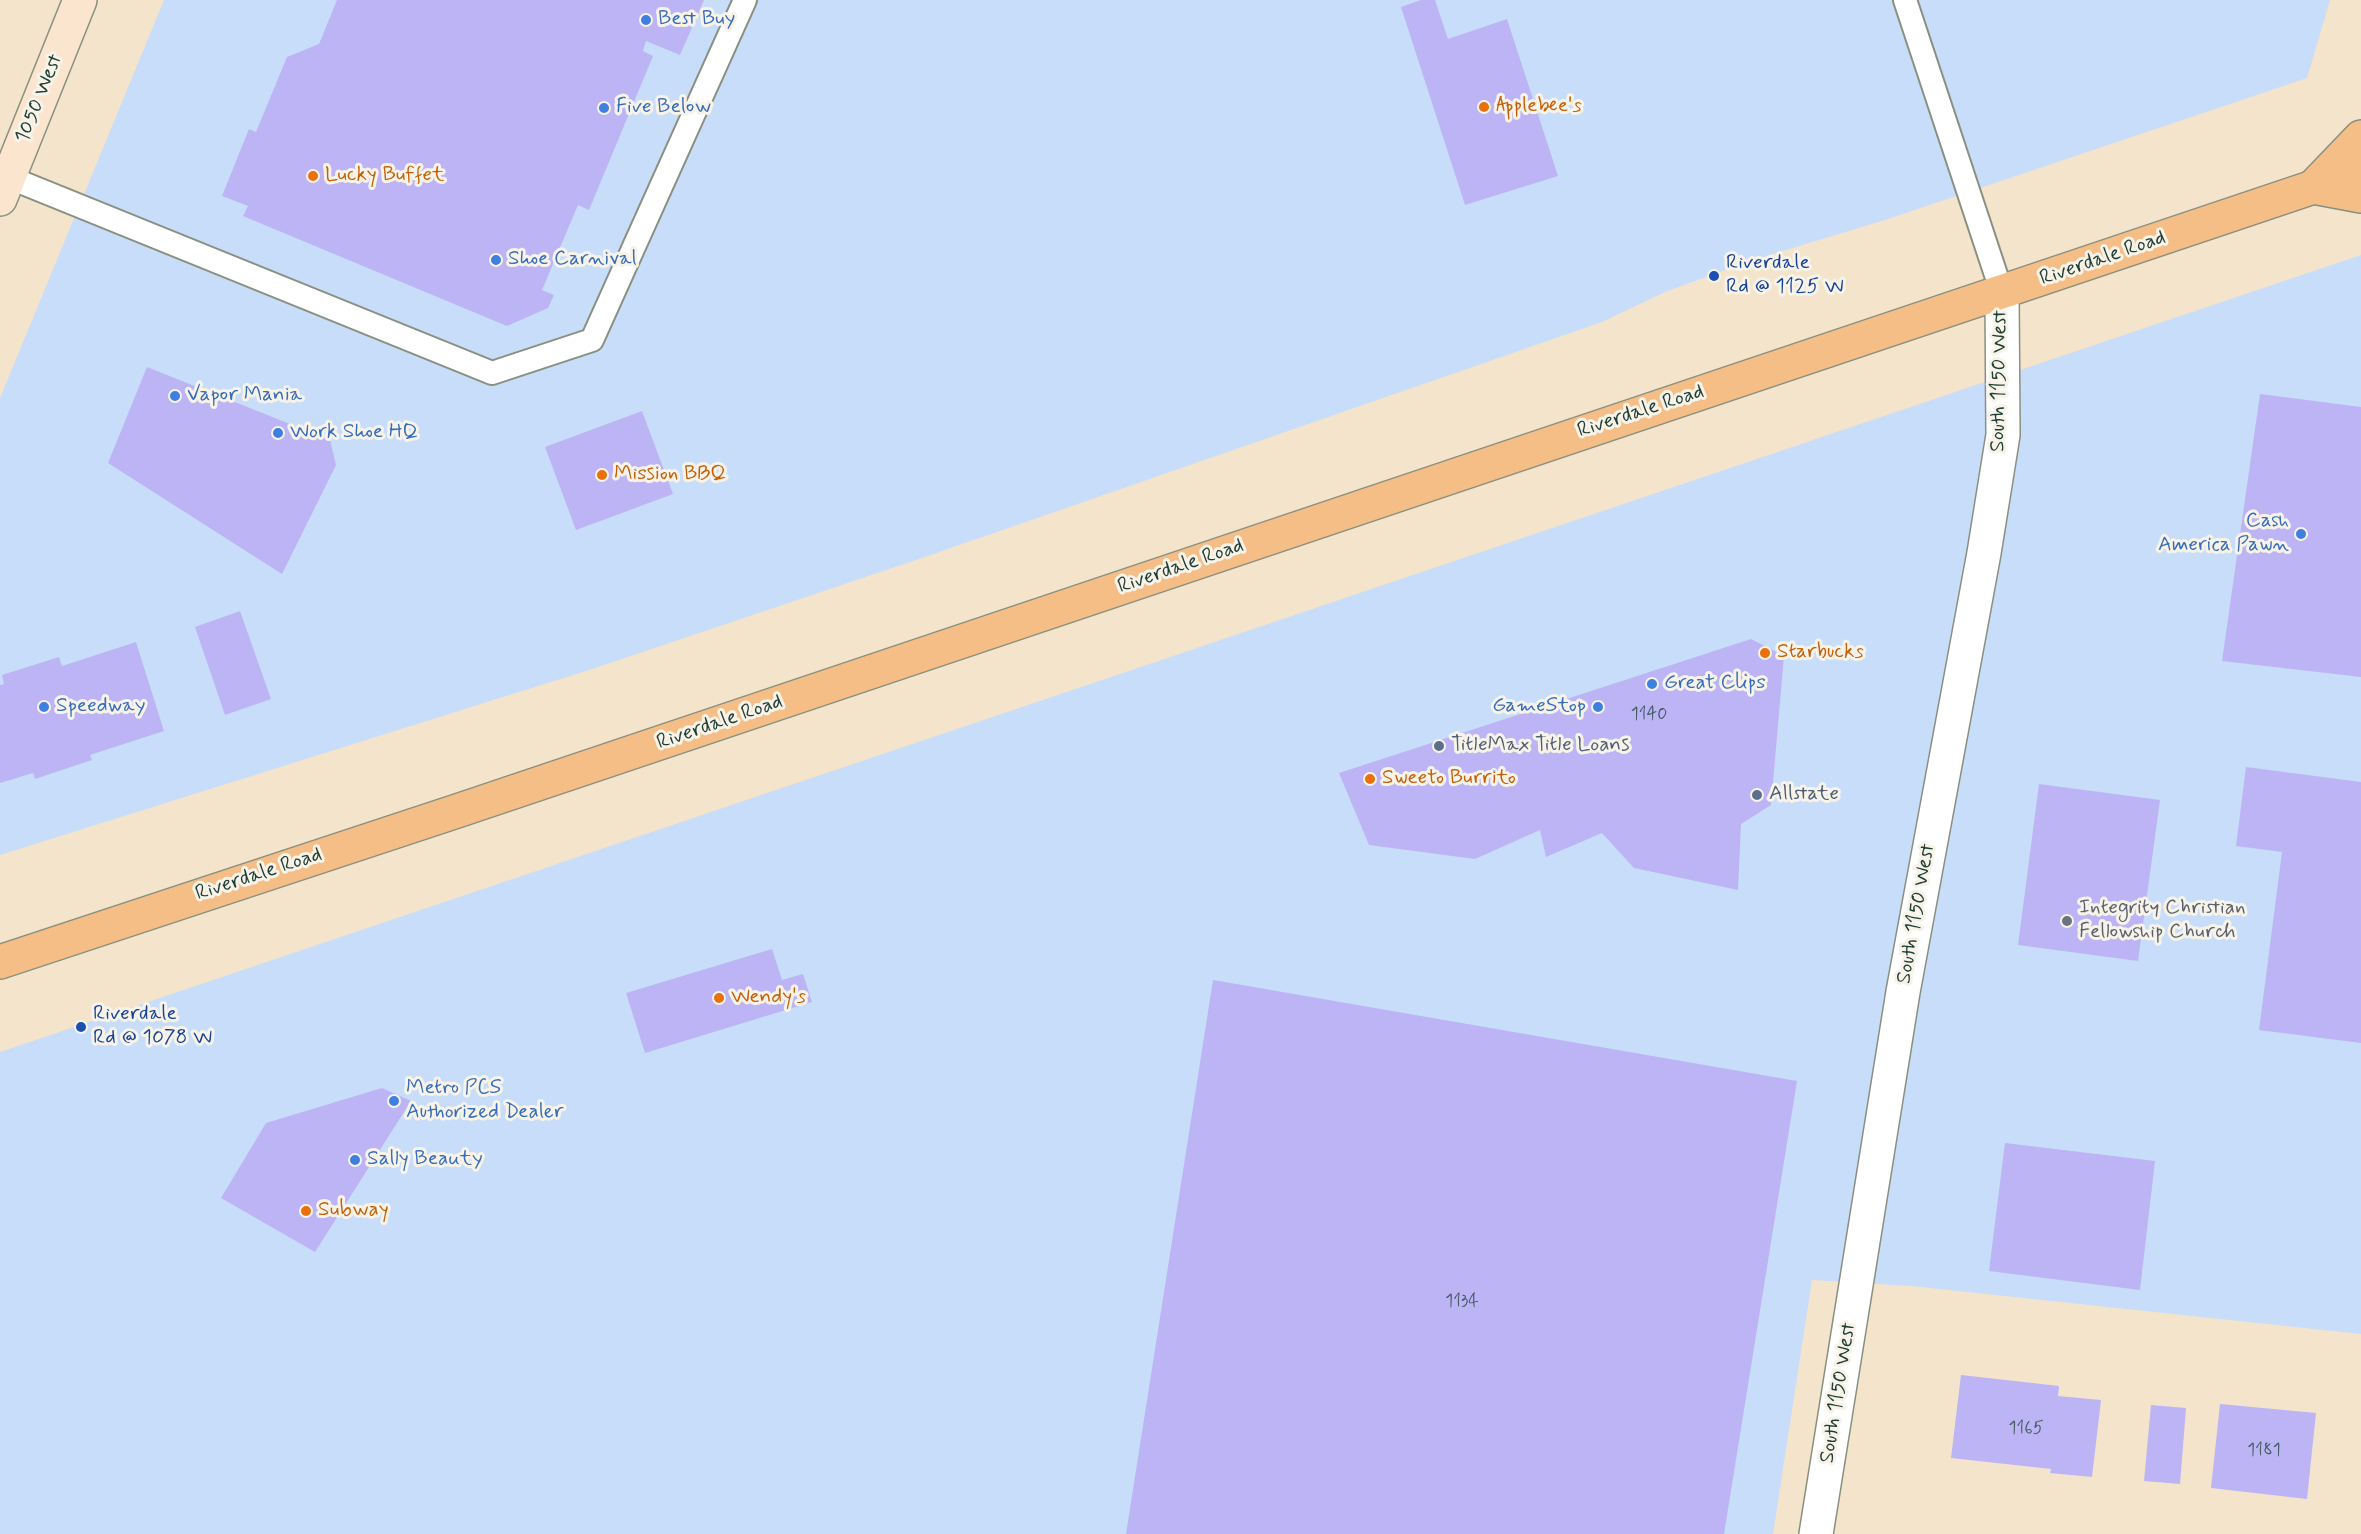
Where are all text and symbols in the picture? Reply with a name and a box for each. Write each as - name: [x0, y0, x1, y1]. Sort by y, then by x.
- place label: Best Buy: [658, 7, 735, 33]
- marker: Best Buy: [639, 13, 653, 27]
- street label: 1050 West: [11, 51, 69, 147]
- place label: Applebee's: [1496, 94, 1582, 120]
- place label: Five Below: [616, 95, 711, 121]
- marker: Applebee's: [1477, 100, 1491, 114]
- marker: Five Below: [597, 101, 611, 115]
- place label: Lucky Buffet: [325, 163, 444, 189]
- marker: Lucky Buffet: [306, 169, 320, 183]
- street label: Riverdale Road: [2037, 226, 2169, 292]
- place label: Shoe Carnival: [508, 247, 637, 273]
- place label: Riverdale Rd @ 1125 W: [1726, 251, 1844, 301]
- marker: Shoe Carnival: [489, 253, 503, 267]
- marker: Riverdale Rd @ 1125 W: [1707, 269, 1721, 283]
- street label: South 1150 West: [1986, 310, 2014, 452]
- street label: Riverdale Road: [1575, 380, 1707, 444]
- place label: Vapor Mania: [187, 383, 302, 409]
- marker: Vapor Mania: [168, 389, 182, 403]
- place label: Work Shoe HQ: [290, 420, 419, 446]
- marker: Work Shoe HQ: [271, 426, 285, 440]
- place label: Mission BBQ: [614, 462, 727, 488]
- marker: Mission BBQ: [595, 468, 609, 482]
- place label: Cash America Pawn: [2158, 509, 2289, 559]
- marker: Cash America Pawn: [2294, 527, 2308, 541]
- street label: Riverdale Road: [1115, 534, 1247, 600]
- place label: Starbucks: [1777, 640, 1864, 666]
- marker: Starbucks: [1758, 646, 1772, 660]
- place label: Great Clips: [1664, 671, 1766, 697]
- marker: Great Clips: [1645, 677, 1659, 691]
- street label: Riverdale Road: [654, 690, 786, 756]
- place label: Speedway: [56, 694, 145, 720]
- place label: GameStop: [1492, 694, 1586, 720]
- marker: Speedway: [37, 700, 51, 714]
- marker: GameStop: [1591, 700, 1605, 714]
- house number: 1140: [1631, 704, 1667, 726]
- place label: TitleMax Title Loans: [1451, 733, 1629, 759]
- marker: TitleMax Title Loans: [1432, 739, 1446, 753]
- place label: Sweeto Burrito: [1382, 766, 1516, 792]
- marker: Sweeto Burrito: [1363, 772, 1377, 786]
- place label: Allstate: [1769, 782, 1839, 808]
- marker: Allstate: [1750, 788, 1764, 802]
- street label: South 1150 West: [1892, 842, 1942, 986]
- street label: Riverdale Road: [193, 843, 325, 907]
- place label: Integrity Christian Fellowship Church: [2079, 896, 2246, 946]
- marker: Integrity Christian Fellowship Church: [2060, 914, 2074, 928]
- place label: Wendy's: [731, 985, 806, 1011]
- marker: Wendy's: [712, 991, 726, 1005]
- place label: Riverdale Rd @ 1078 W: [93, 1002, 212, 1052]
- marker: Riverdale Rd @ 1078 W: [74, 1020, 88, 1034]
- place label: Metro PCS Authorized Dealer: [406, 1076, 563, 1126]
- marker: Metro PCS Authorized Dealer: [387, 1094, 401, 1108]
- place label: Sally Beauty: [367, 1147, 483, 1173]
- marker: Sally Beauty: [348, 1153, 362, 1167]
- place label: Subway: [318, 1198, 389, 1224]
- marker: Subway: [299, 1204, 313, 1218]
- house number: 1134: [1445, 1291, 1479, 1313]
- street label: South 1150 West: [1815, 1321, 1863, 1465]
- house number: 1165: [2008, 1418, 2044, 1440]
- house number: 1181: [2247, 1440, 2281, 1462]

